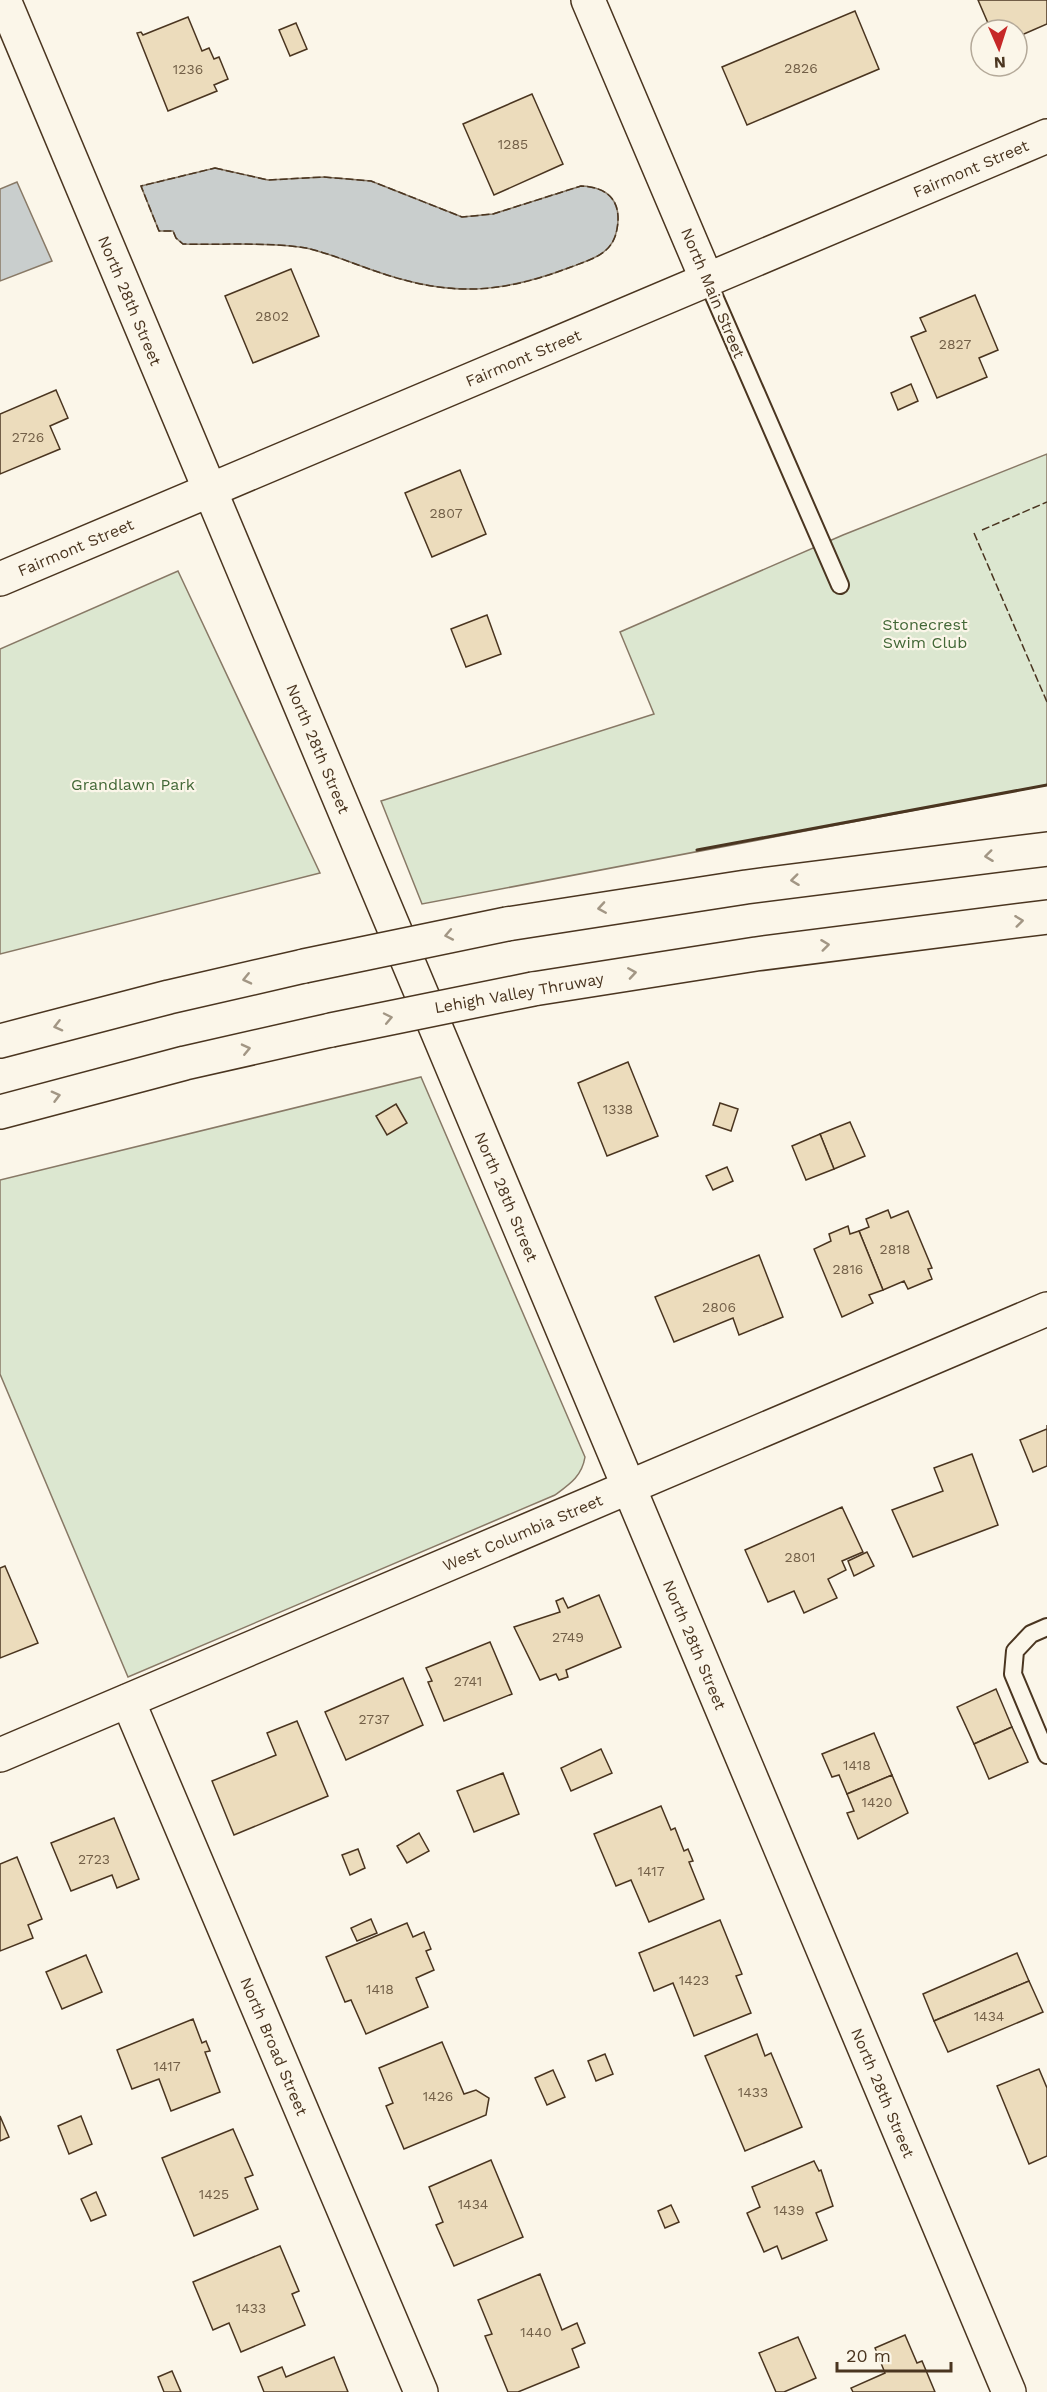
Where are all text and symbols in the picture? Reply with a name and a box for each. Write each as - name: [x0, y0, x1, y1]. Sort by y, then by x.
- north arrow: [969, 18, 1029, 78]
- text: N: [993, 53, 1006, 72]
- house number: 2826: [784, 60, 818, 76]
- house number: 1236: [173, 61, 203, 77]
- street label: Fairmont Street: [910, 135, 1032, 201]
- house number: 1285: [498, 136, 528, 152]
- street label: North Main Street: [677, 225, 749, 361]
- street label: North 28th Street: [95, 233, 166, 369]
- house number: 2802: [255, 308, 289, 324]
- street label: Fairmont Street: [462, 325, 584, 391]
- house number: 2827: [939, 336, 971, 352]
- house number: 2726: [12, 429, 44, 445]
- house number: 2807: [429, 505, 463, 521]
- street label: Fairmont Street: [15, 514, 137, 580]
- park label: Stonecrest Swim Club: [882, 615, 968, 652]
- street label: North 28th Street: [283, 681, 354, 817]
- park label: Grandlawn Park: [71, 775, 195, 794]
- one-way arrow: [984, 850, 993, 862]
- one-way arrow: [791, 874, 800, 886]
- one-way arrow: [598, 901, 608, 914]
- one-way arrow: [1014, 915, 1024, 927]
- one-way arrow: [445, 928, 455, 941]
- one-way arrow: [821, 939, 830, 952]
- one-way arrow: [628, 967, 637, 979]
- street label: Lehigh Valley Thruway: [433, 969, 606, 1017]
- one-way arrow: [243, 972, 253, 985]
- one-way arrow: [383, 1012, 393, 1025]
- one-way arrow: [53, 1018, 63, 1031]
- one-way arrow: [240, 1044, 250, 1057]
- one-way arrow: [51, 1091, 61, 1104]
- house number: 1338: [603, 1101, 633, 1117]
- street label: North 28th Street: [471, 1129, 543, 1265]
- house number: 2818: [880, 1241, 910, 1257]
- house number: 2816: [833, 1261, 863, 1277]
- house number: 2806: [702, 1299, 736, 1315]
- street label: West Columbia Street: [440, 1490, 606, 1575]
- house number: 2801: [785, 1549, 815, 1565]
- street label: North 28th Street: [659, 1577, 731, 1713]
- house number: 2749: [552, 1629, 584, 1645]
- house number: 2741: [454, 1673, 482, 1689]
- house number: 2737: [358, 1711, 390, 1727]
- house number: 1418: [843, 1757, 871, 1773]
- house number: 1420: [862, 1794, 892, 1810]
- house number: 2723: [78, 1851, 110, 1867]
- house number: 1417: [637, 1863, 665, 1879]
- house number: 1423: [679, 1972, 709, 1988]
- street label: North Broad Street: [237, 1974, 312, 2119]
- house number: 1418: [366, 1981, 394, 1997]
- house number: 1434: [974, 2008, 1004, 2024]
- street label: North 28th Street: [848, 2025, 919, 2161]
- house number: 1417: [153, 2058, 181, 2074]
- house number: 1433: [738, 2084, 768, 2100]
- house number: 1426: [423, 2088, 453, 2104]
- house number: 1425: [199, 2186, 229, 2202]
- house number: 1434: [458, 2196, 488, 2212]
- house number: 1439: [774, 2202, 804, 2218]
- house number: 1433: [236, 2300, 266, 2316]
- house number: 1440: [520, 2324, 552, 2340]
- scale bar: [837, 2335, 951, 2373]
- text: 20 m: [846, 2345, 891, 2366]

